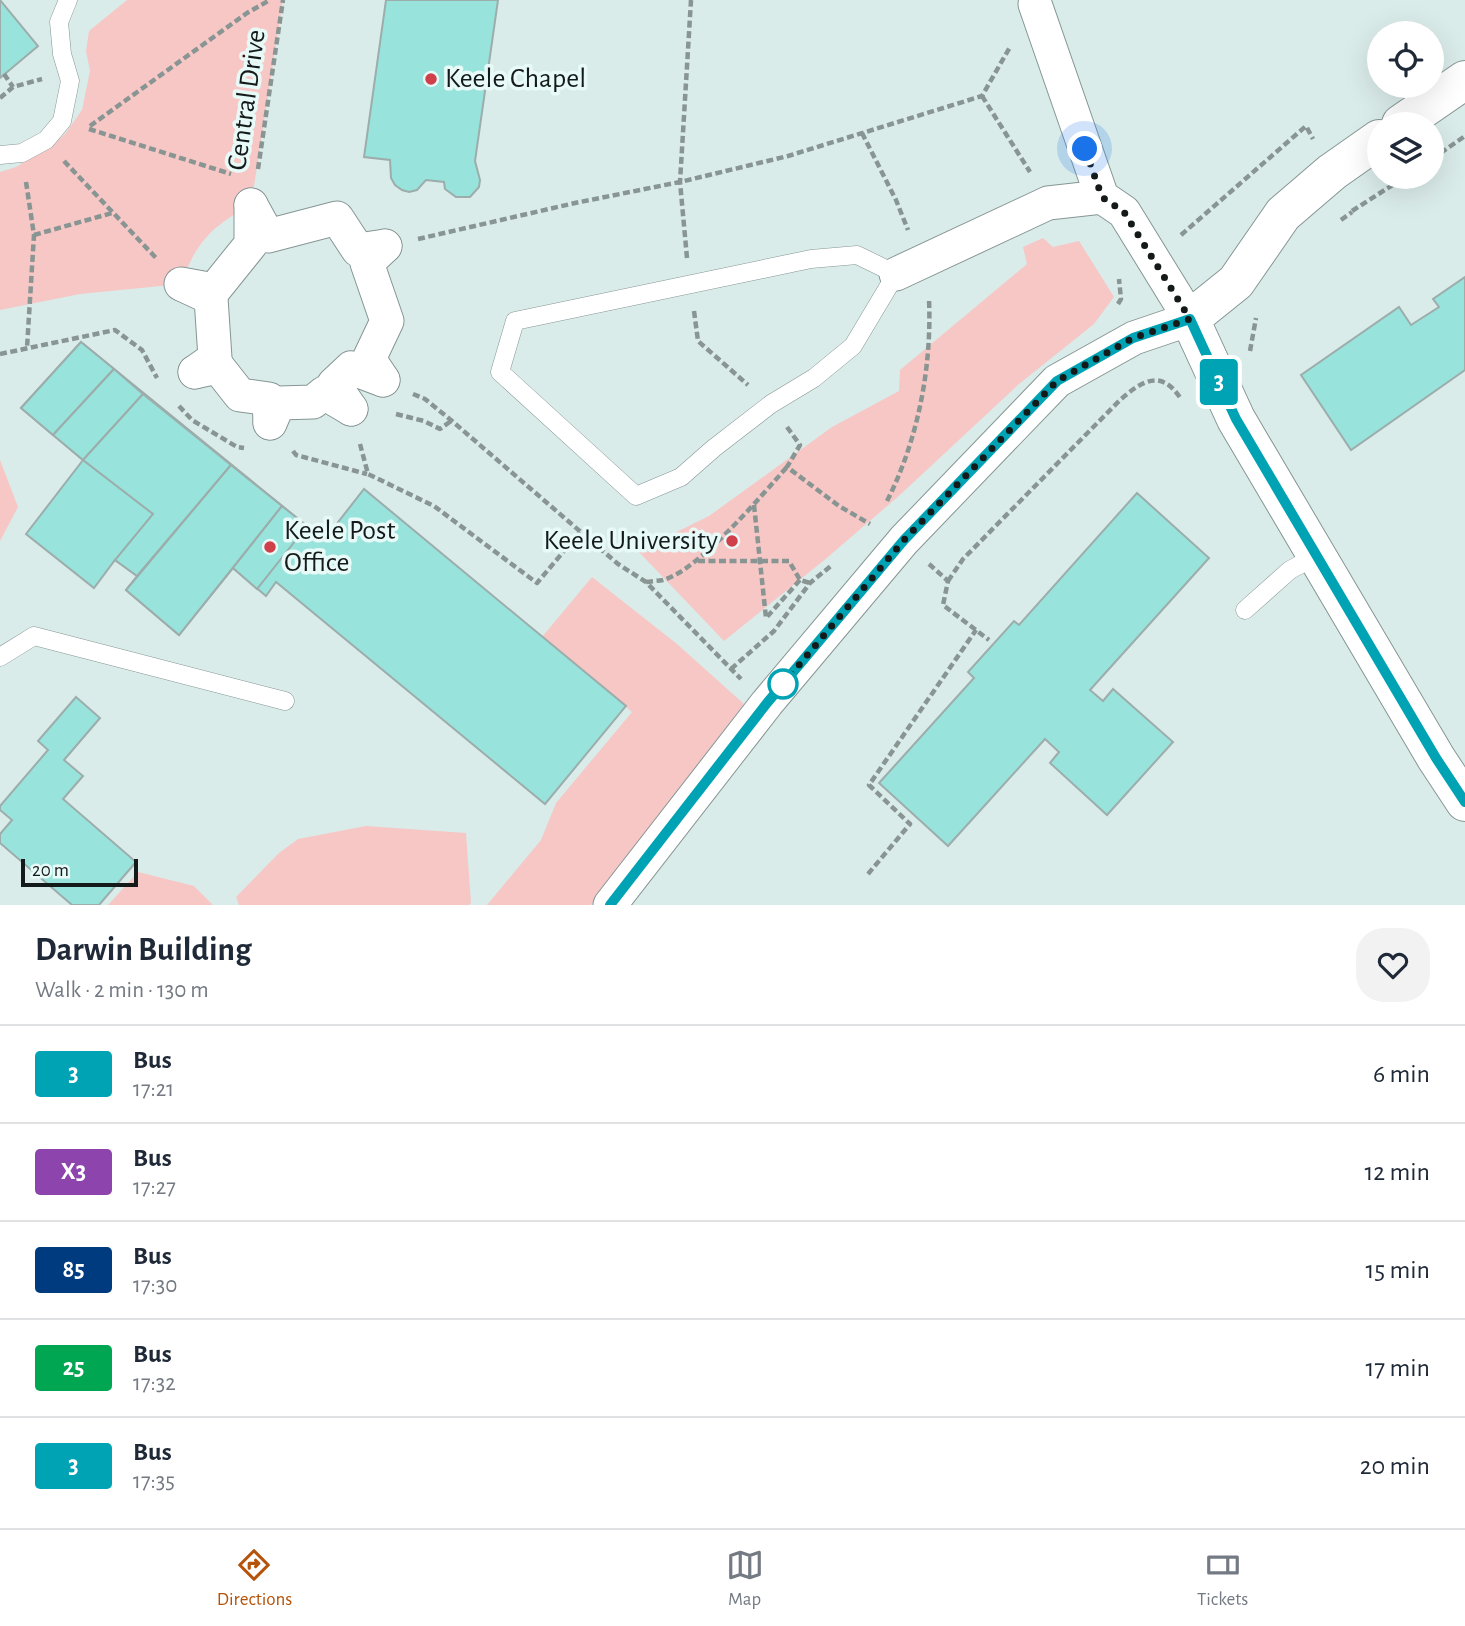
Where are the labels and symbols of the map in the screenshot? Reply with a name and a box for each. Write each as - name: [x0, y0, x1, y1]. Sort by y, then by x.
- street label: Central Drive: [223, 28, 271, 172]
- place label: Keele Chapel: [445, 65, 586, 93]
- marker: Keele Chapel: [423, 71, 439, 87]
- your location: [1067, 131, 1102, 166]
- line badge: 3: [1196, 359, 1242, 405]
- place label: Keele Post Office: [284, 517, 395, 577]
- place label: Keele University: [543, 527, 718, 555]
- marker: Keele University: [724, 533, 740, 549]
- marker: Keele Post Office: [262, 539, 278, 555]
- unlabelled marker: [768, 669, 798, 699]
- scale bar: [21, 856, 138, 888]

